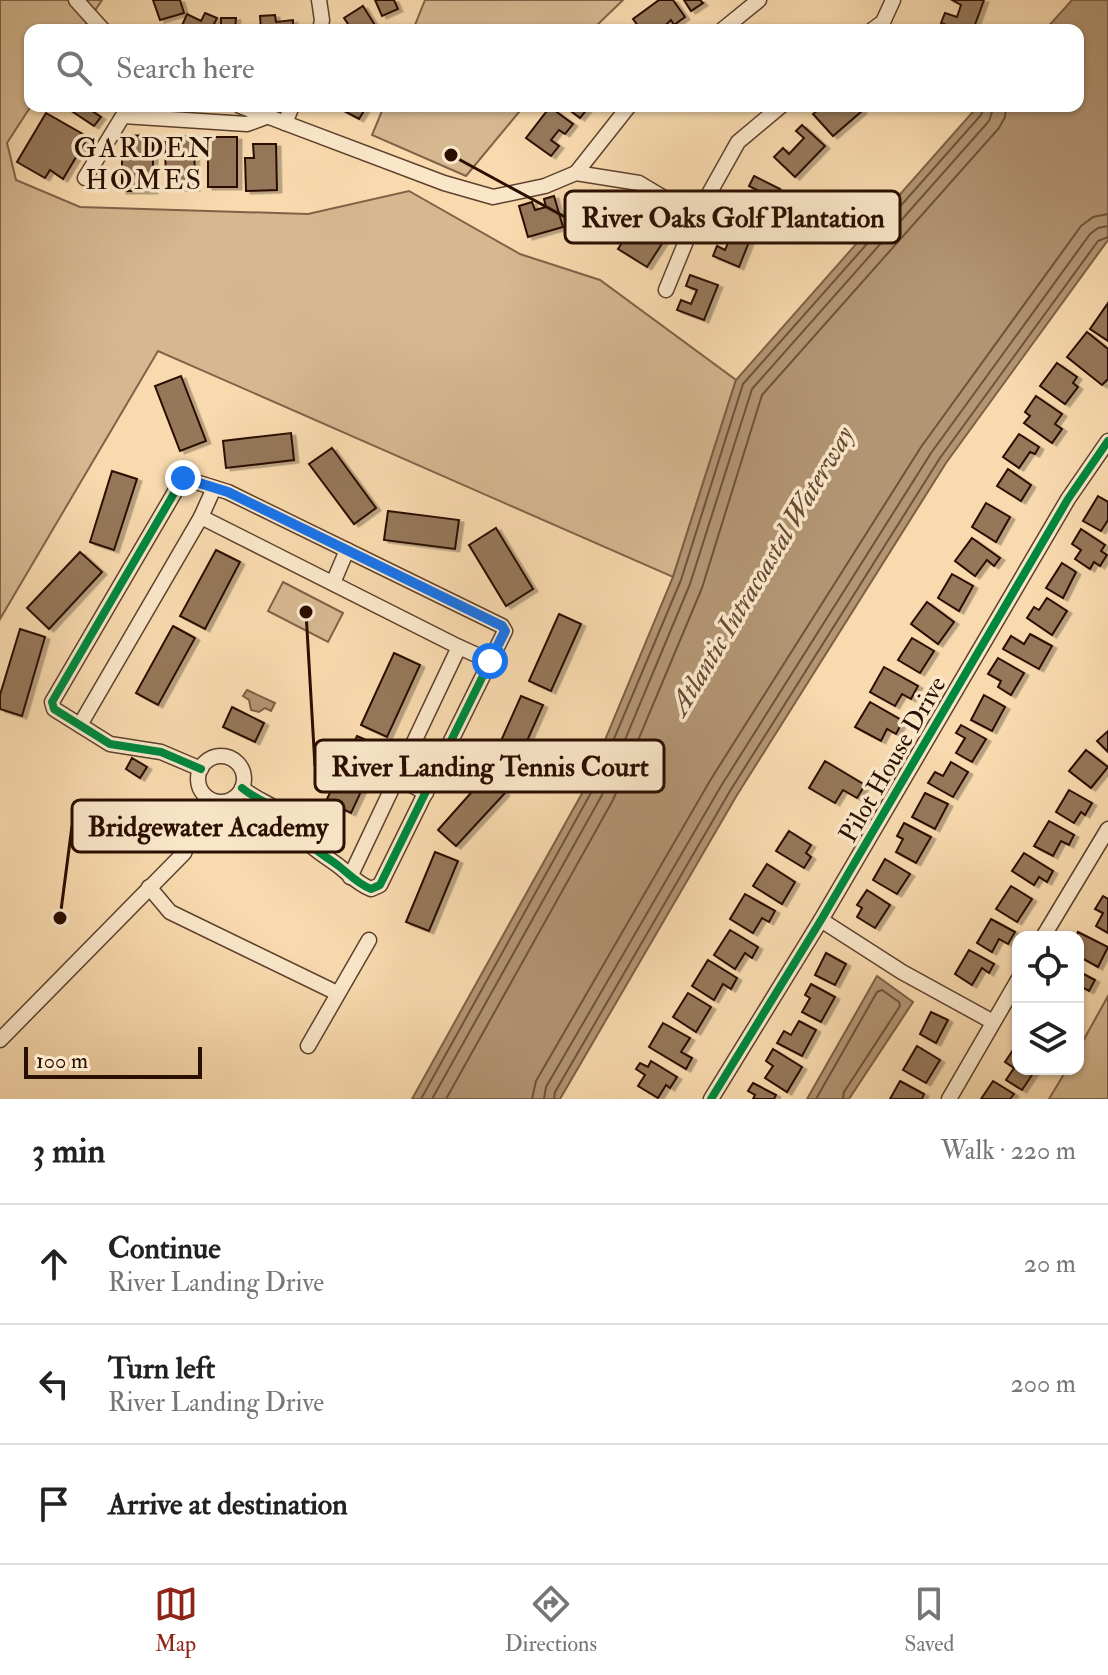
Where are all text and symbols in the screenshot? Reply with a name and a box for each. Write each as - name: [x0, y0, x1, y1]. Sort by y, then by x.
- search box: [24, 24, 1084, 112]
- icon: search: [52, 46, 96, 90]
- text: Search here: [116, 50, 255, 87]
- district label: GARDEN HOMES: [73, 131, 215, 198]
- callout: River Oaks Golf Plantation: [565, 191, 900, 243]
- text: River Oaks Golf Plantation: [581, 201, 885, 236]
- water label: Atlantic Intracoastal Waterway: [661, 420, 863, 724]
- route end: [165, 460, 201, 496]
- route start: [472, 643, 508, 679]
- street label: Pilot House Drive: [832, 671, 953, 848]
- callout: River Landing Tennis Court: [315, 740, 664, 792]
- text: River Landing Tennis Court: [331, 750, 649, 785]
- callout: Bridgewater Academy: [72, 800, 344, 852]
- text: Bridgewater Academy: [88, 810, 330, 845]
- map controls: [1012, 931, 1084, 1075]
- button: locate: [1012, 931, 1084, 1003]
- button: layers: [1012, 1003, 1084, 1075]
- scale bar: [24, 1043, 202, 1079]
- text: 100 m: [36, 1047, 88, 1075]
- text: 3 min: [32, 1130, 105, 1173]
- text: Walk · 220 m: [941, 1135, 1076, 1167]
- text: Continue: [108, 1230, 221, 1267]
- icon: ahead: [32, 1242, 76, 1286]
- text: 20 m: [1024, 1248, 1076, 1280]
- text: River Landing Drive: [108, 1267, 324, 1299]
- text: Turn left: [108, 1350, 215, 1387]
- icon: left: [32, 1362, 76, 1406]
- text: 200 m: [1011, 1368, 1076, 1400]
- text: River Landing Drive: [108, 1387, 324, 1419]
- icon: arrive: [32, 1482, 76, 1526]
- text: Arrive at destination: [108, 1486, 348, 1523]
- tab: Map: [154, 1582, 198, 1658]
- tab: Directions: [505, 1582, 597, 1658]
- tab: Saved: [904, 1582, 954, 1658]

